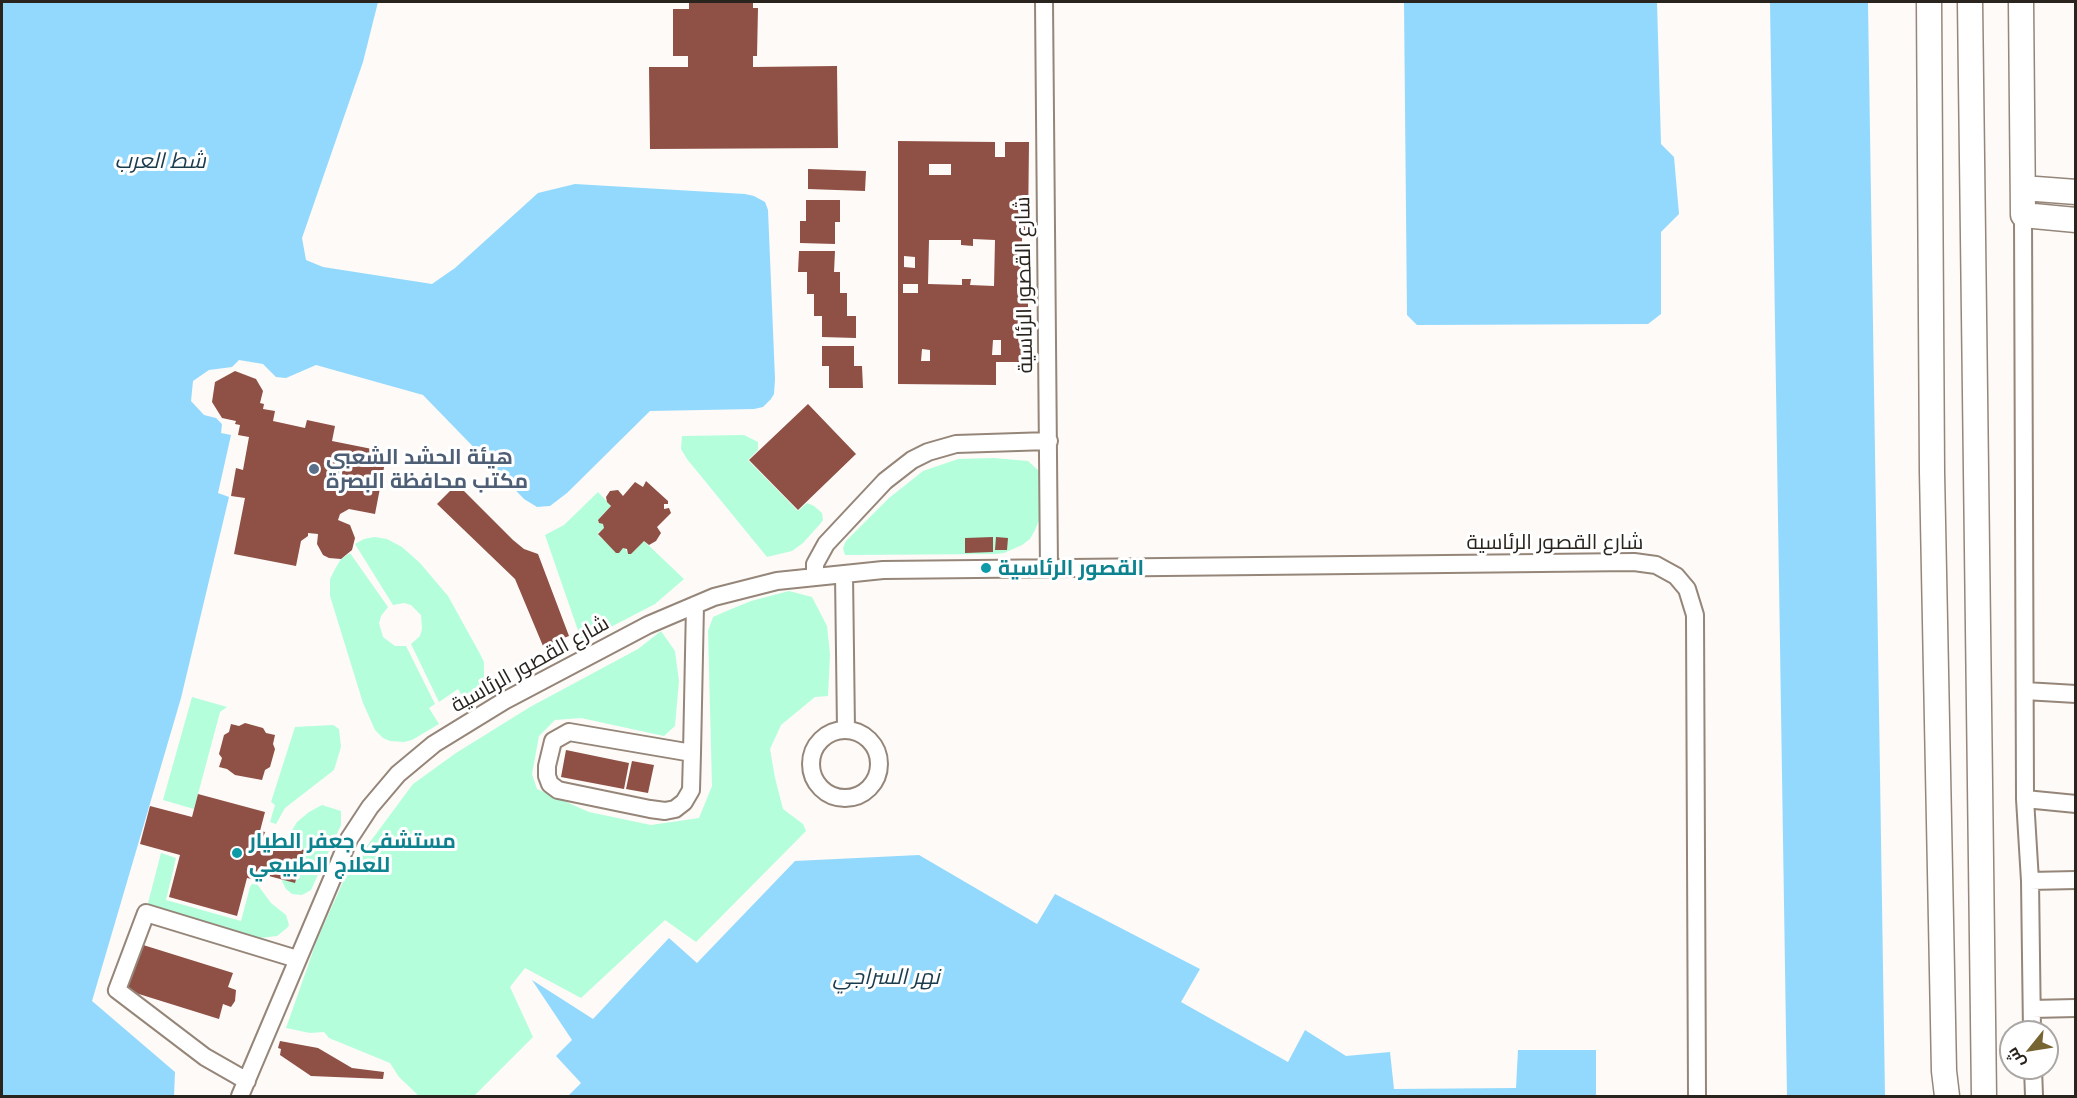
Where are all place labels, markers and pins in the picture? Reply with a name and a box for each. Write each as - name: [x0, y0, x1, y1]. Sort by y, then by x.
- place label: هيئة الحشد الشعبي مكتب محافظة البصرة: [326, 444, 528, 494]
- marker: هيئة الحشد الشعبي مكتب محافظة البصرة: [307, 462, 321, 476]
- place label: القصور الرئاسية: [998, 555, 1144, 581]
- marker: القصور الرئاسية: [979, 561, 993, 575]
- place label: مستشفى جعفر الطيار للعلاج الطبيعي: [249, 828, 456, 878]
- marker: مستشفى جعفر الطيار للعلاج الطبيعي: [230, 846, 244, 860]

